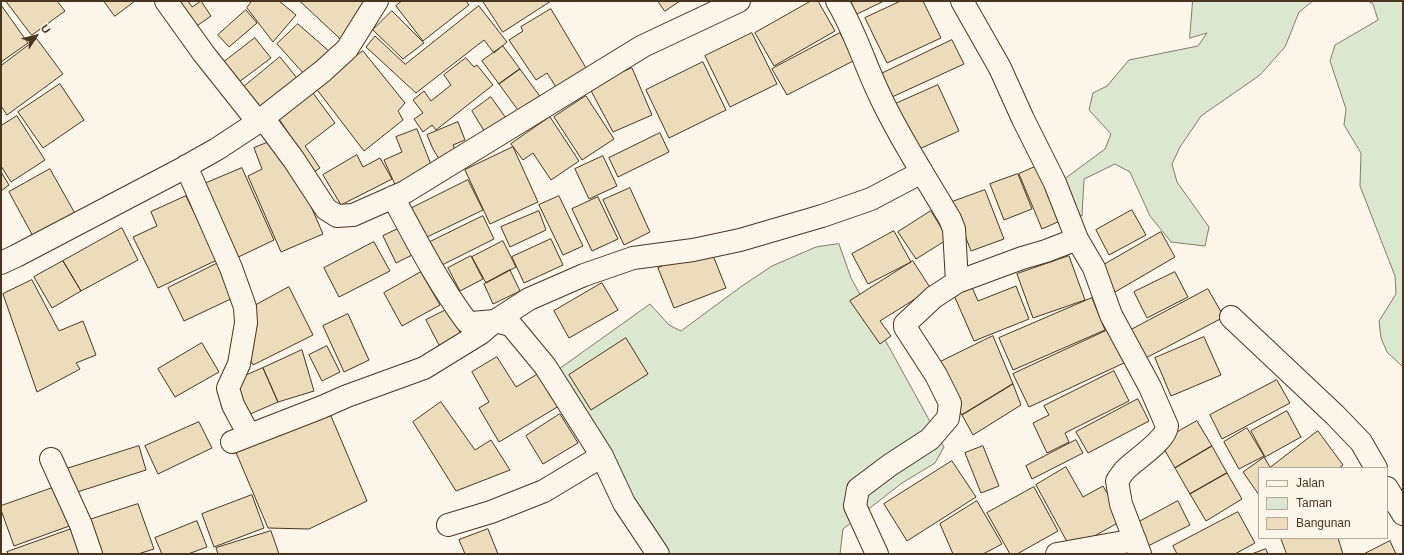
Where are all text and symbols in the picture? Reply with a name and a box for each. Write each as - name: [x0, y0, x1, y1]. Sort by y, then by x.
- north arrow: [16, 16, 56, 56]
- text: U: [39, 22, 53, 36]
- legend: [1258, 467, 1388, 539]
- text: Jalan: [1296, 476, 1325, 490]
- text: Taman: [1296, 496, 1332, 510]
- text: Bangunan: [1296, 516, 1351, 530]

